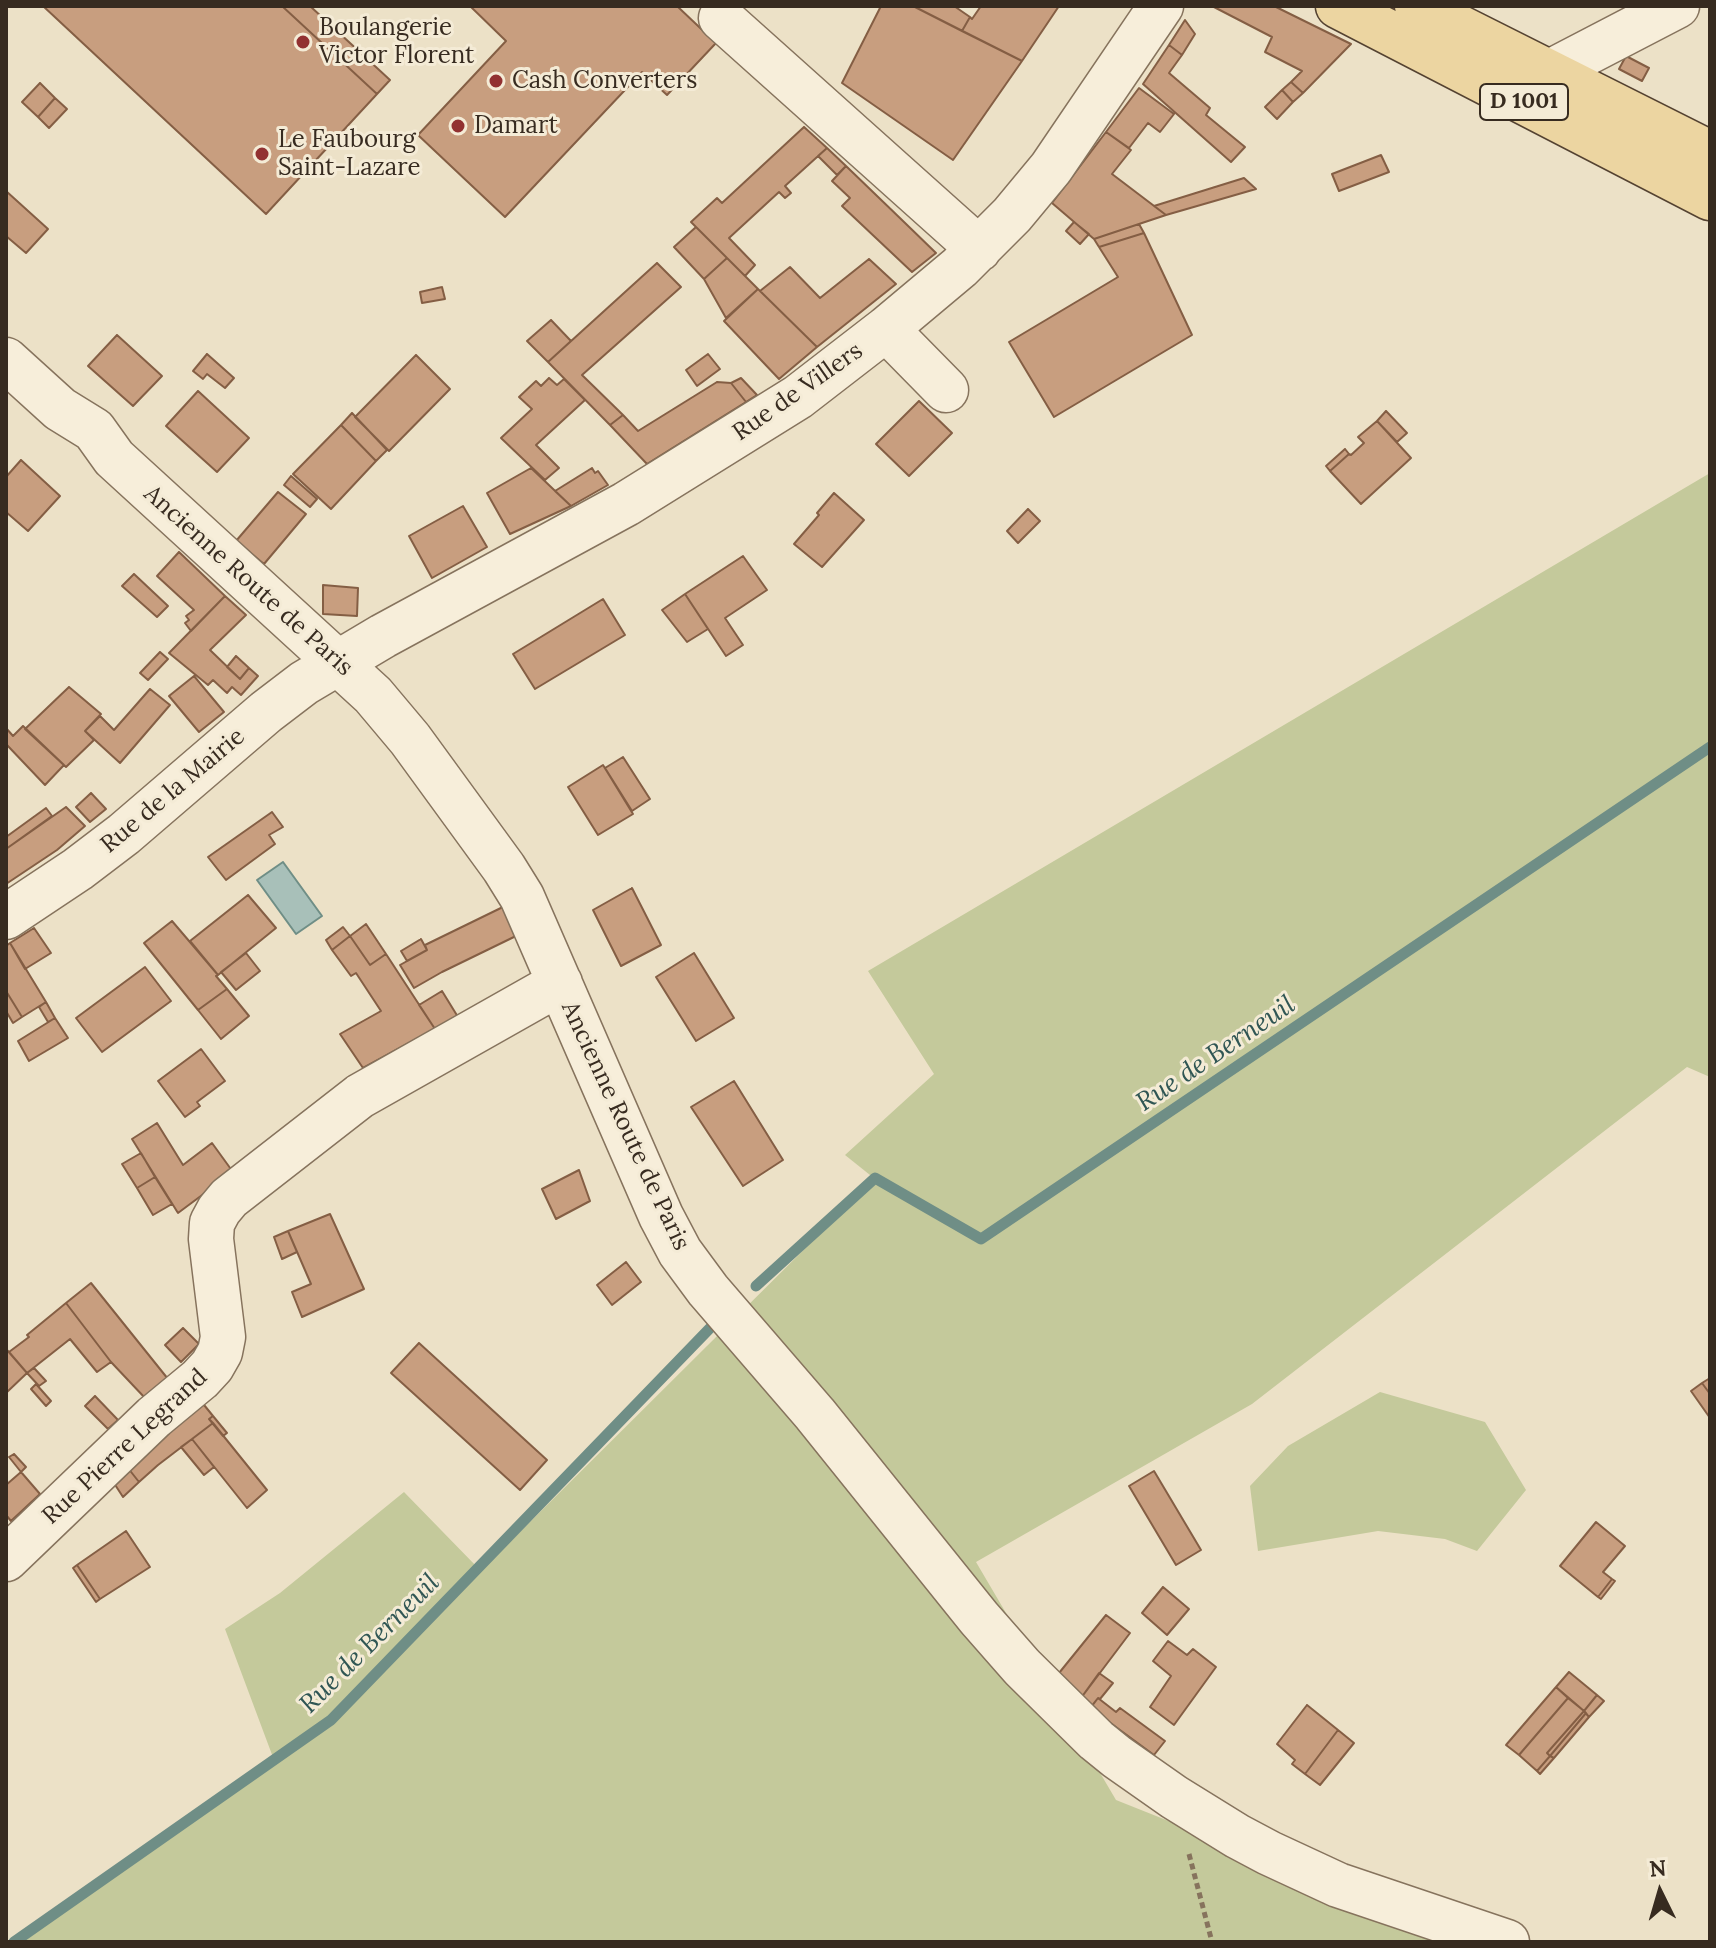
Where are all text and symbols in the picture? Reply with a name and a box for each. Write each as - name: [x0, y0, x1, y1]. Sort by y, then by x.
- place label: Boulangerie Victor Florent: [319, 14, 474, 70]
- marker: Boulangerie Victor Florent: [294, 33, 312, 51]
- place label: Cash Converters: [512, 67, 697, 95]
- marker: Cash Converters: [487, 72, 505, 90]
- road number: D 1001: [1480, 84, 1568, 120]
- place label: Damart: [474, 112, 558, 140]
- marker: Damart: [449, 117, 467, 135]
- place label: Le Faubourg Saint-Lazare: [278, 126, 420, 182]
- marker: Le Faubourg Saint-Lazare: [253, 145, 271, 163]
- street label: Rue de Villers: [727, 337, 869, 447]
- street label: Ancienne Route de Paris: [138, 480, 358, 682]
- street label: Rue de la Mairie: [95, 722, 251, 860]
- water label: Rue de Berneuil: [1131, 989, 1301, 1119]
- street label: Ancienne Route de Paris: [555, 997, 695, 1255]
- street label: Rue Pierre Legrand: [37, 1363, 213, 1531]
- water label: Rue de Berneuil: [294, 1568, 446, 1720]
- north arrow: [1620, 1852, 1700, 1932]
- text: N: [1648, 1853, 1668, 1883]

